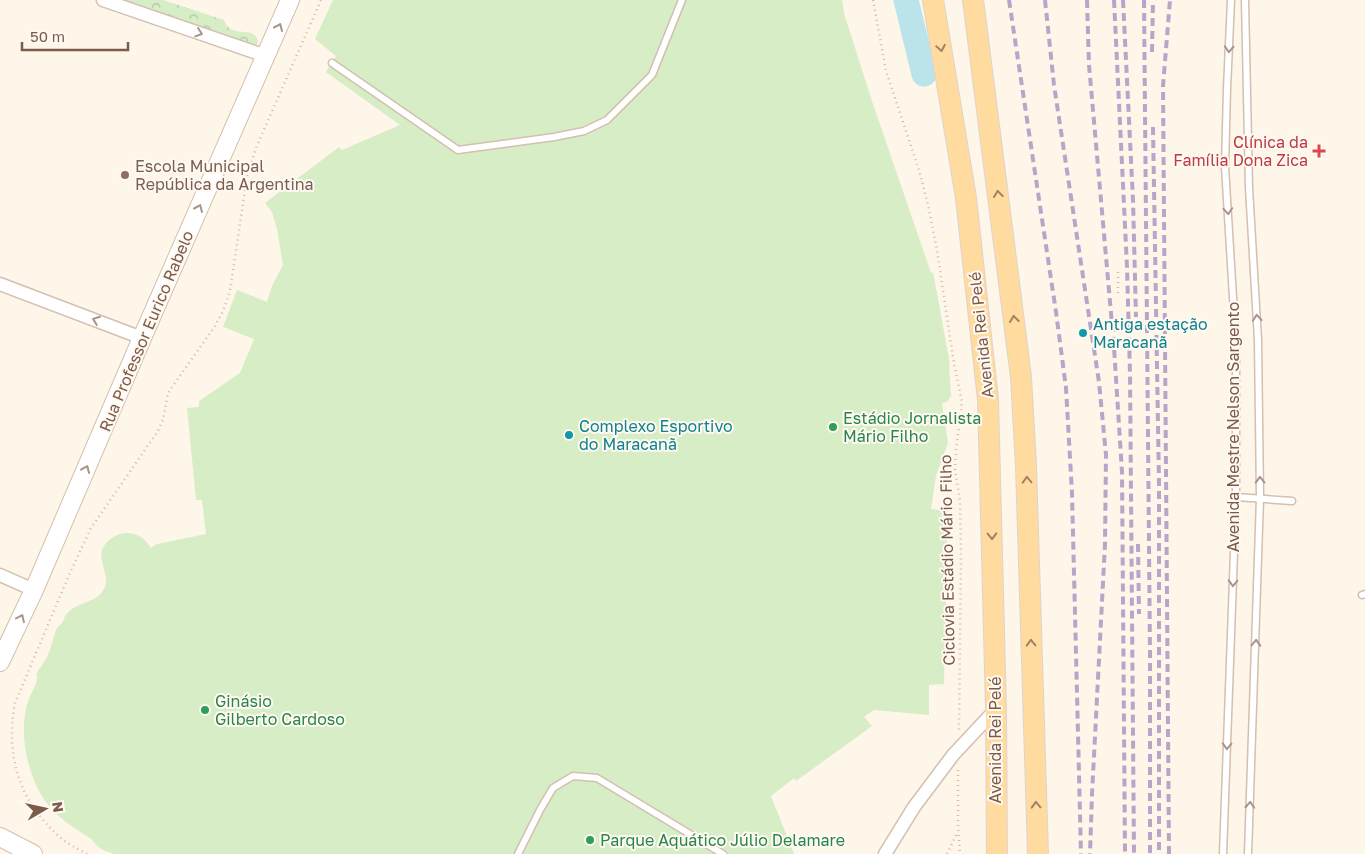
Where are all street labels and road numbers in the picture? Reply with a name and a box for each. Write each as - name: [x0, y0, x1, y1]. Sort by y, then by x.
- street label: Rua Professor Eurico Rabelo: [94, 227, 198, 435]
- street label: Avenida Rei Pelé: [964, 271, 998, 399]
- street label: Avenida Mestre Nelson Sargento: [1223, 302, 1243, 552]
- street label: Ciclovia Estádio Mário Filho: [935, 454, 959, 666]
- street label: Avenida Rei Pelé: [985, 677, 1005, 803]

